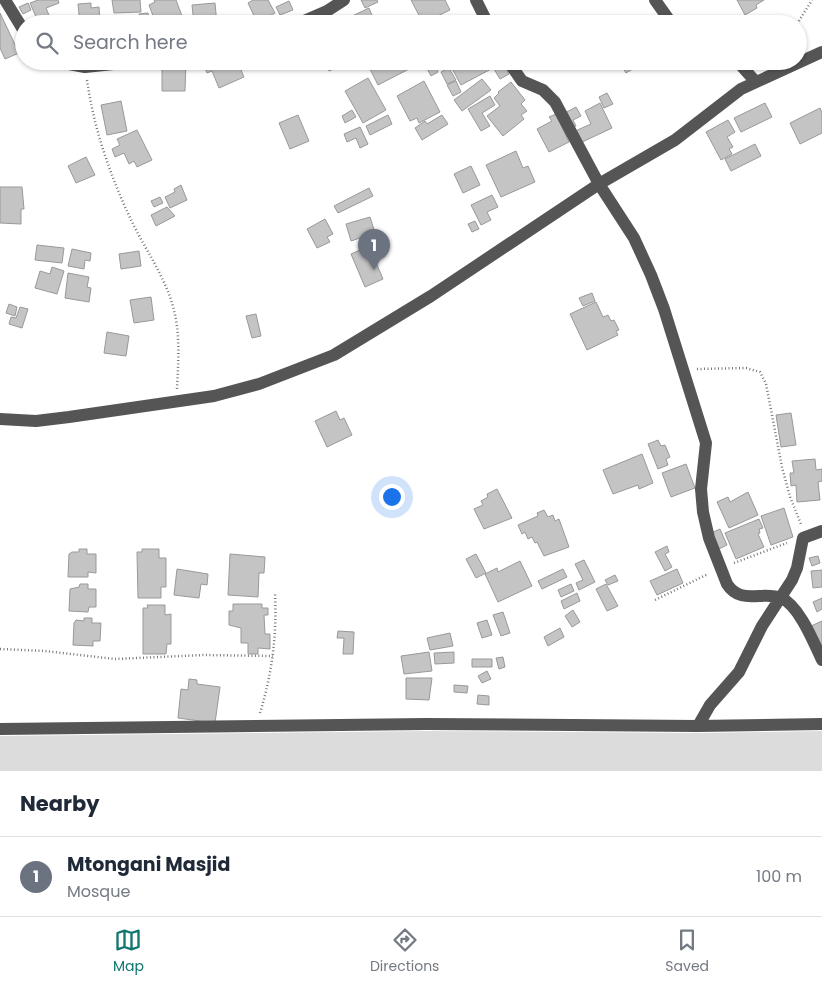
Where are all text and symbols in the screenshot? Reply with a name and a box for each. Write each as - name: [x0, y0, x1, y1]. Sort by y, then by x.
- search box: [15, 15, 807, 70]
- icon: search: [33, 29, 61, 57]
- text: Search here: [73, 29, 187, 56]
- pin: 1: [358, 229, 390, 270]
- your location: [379, 484, 405, 510]
- text: Nearby: [20, 789, 100, 818]
- text: Mtongani Masjid: [67, 851, 230, 878]
- text: 1: [33, 865, 39, 888]
- text: 100 m: [756, 865, 802, 888]
- text: Mosque: [67, 880, 130, 903]
- tab: Map: [113, 926, 144, 977]
- tab: Directions: [370, 926, 439, 977]
- tab: Saved: [665, 926, 709, 977]

